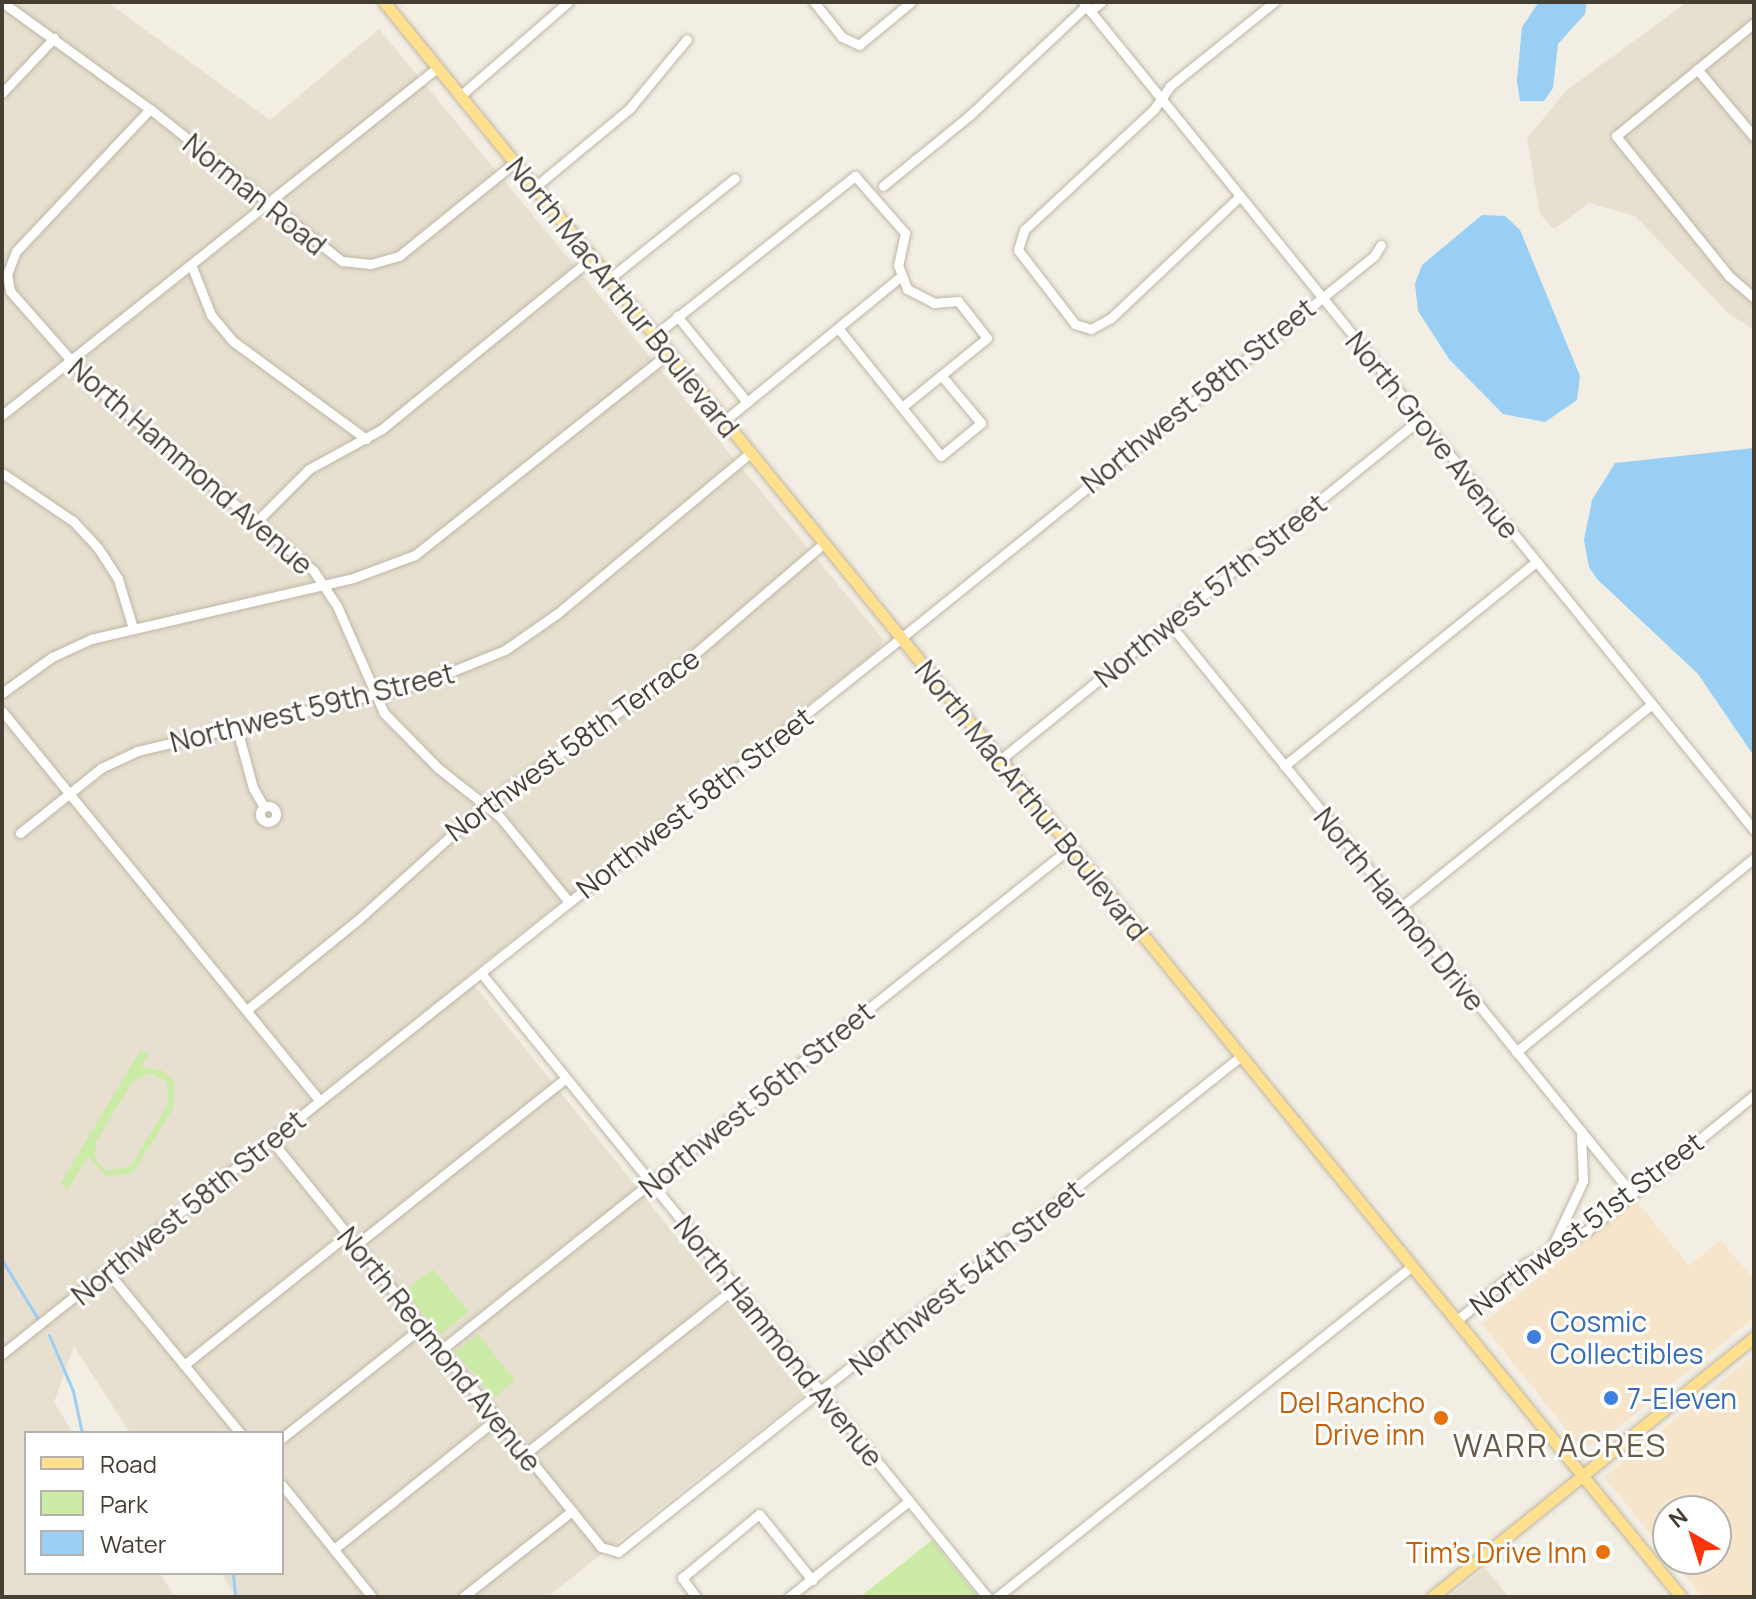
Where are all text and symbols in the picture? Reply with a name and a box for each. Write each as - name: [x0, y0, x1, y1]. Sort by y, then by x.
- street label: Norman Road: [177, 126, 333, 262]
- street label: North MacArthur Boulevard: [500, 150, 746, 444]
- street label: Northwest 58th Street: [1075, 291, 1321, 499]
- street label: North Grove Avenue: [1339, 325, 1527, 545]
- street label: North Hammond Avenue: [62, 351, 320, 581]
- street label: Northwest 57th Street: [1087, 486, 1333, 694]
- street label: Northwest 58th Terrace: [438, 641, 706, 847]
- street label: North MacArthur Boulevard: [909, 653, 1155, 947]
- street label: Northwest 59th Street: [166, 655, 458, 759]
- street label: Northwest 58th Street: [569, 699, 819, 905]
- street label: North Harmon Drive: [1308, 801, 1492, 1017]
- street label: Northwest 56th Street: [632, 994, 880, 1204]
- street label: Northwest 58th Street: [65, 1103, 311, 1311]
- street label: Northwest 51st Street: [1463, 1124, 1709, 1322]
- street label: Northwest 54th Street: [842, 1172, 1090, 1382]
- street label: North Hammond Avenue: [668, 1209, 890, 1473]
- street label: North Redmond Avenue: [331, 1220, 549, 1478]
- place label: Cosmic Collectibles: [1550, 1304, 1703, 1370]
- marker: Cosmic Collectibles: [1525, 1328, 1543, 1346]
- place label: 7-Eleven: [1627, 1381, 1737, 1415]
- place label: Del Rancho Drive inn: [1279, 1385, 1425, 1451]
- marker: 7-Eleven: [1602, 1389, 1620, 1407]
- marker: Del Rancho Drive inn: [1432, 1409, 1450, 1427]
- district label: WARR ACRES: [1453, 1426, 1667, 1464]
- legend: [24, 1431, 284, 1575]
- text: Road: [100, 1447, 157, 1480]
- text: Park: [100, 1487, 148, 1520]
- north arrow: [1652, 1495, 1732, 1575]
- text: N: [1663, 1501, 1694, 1535]
- text: Water: [100, 1527, 167, 1560]
- place label: Tim's Drive Inn: [1406, 1535, 1587, 1569]
- marker: Tim's Drive Inn: [1594, 1543, 1612, 1561]

